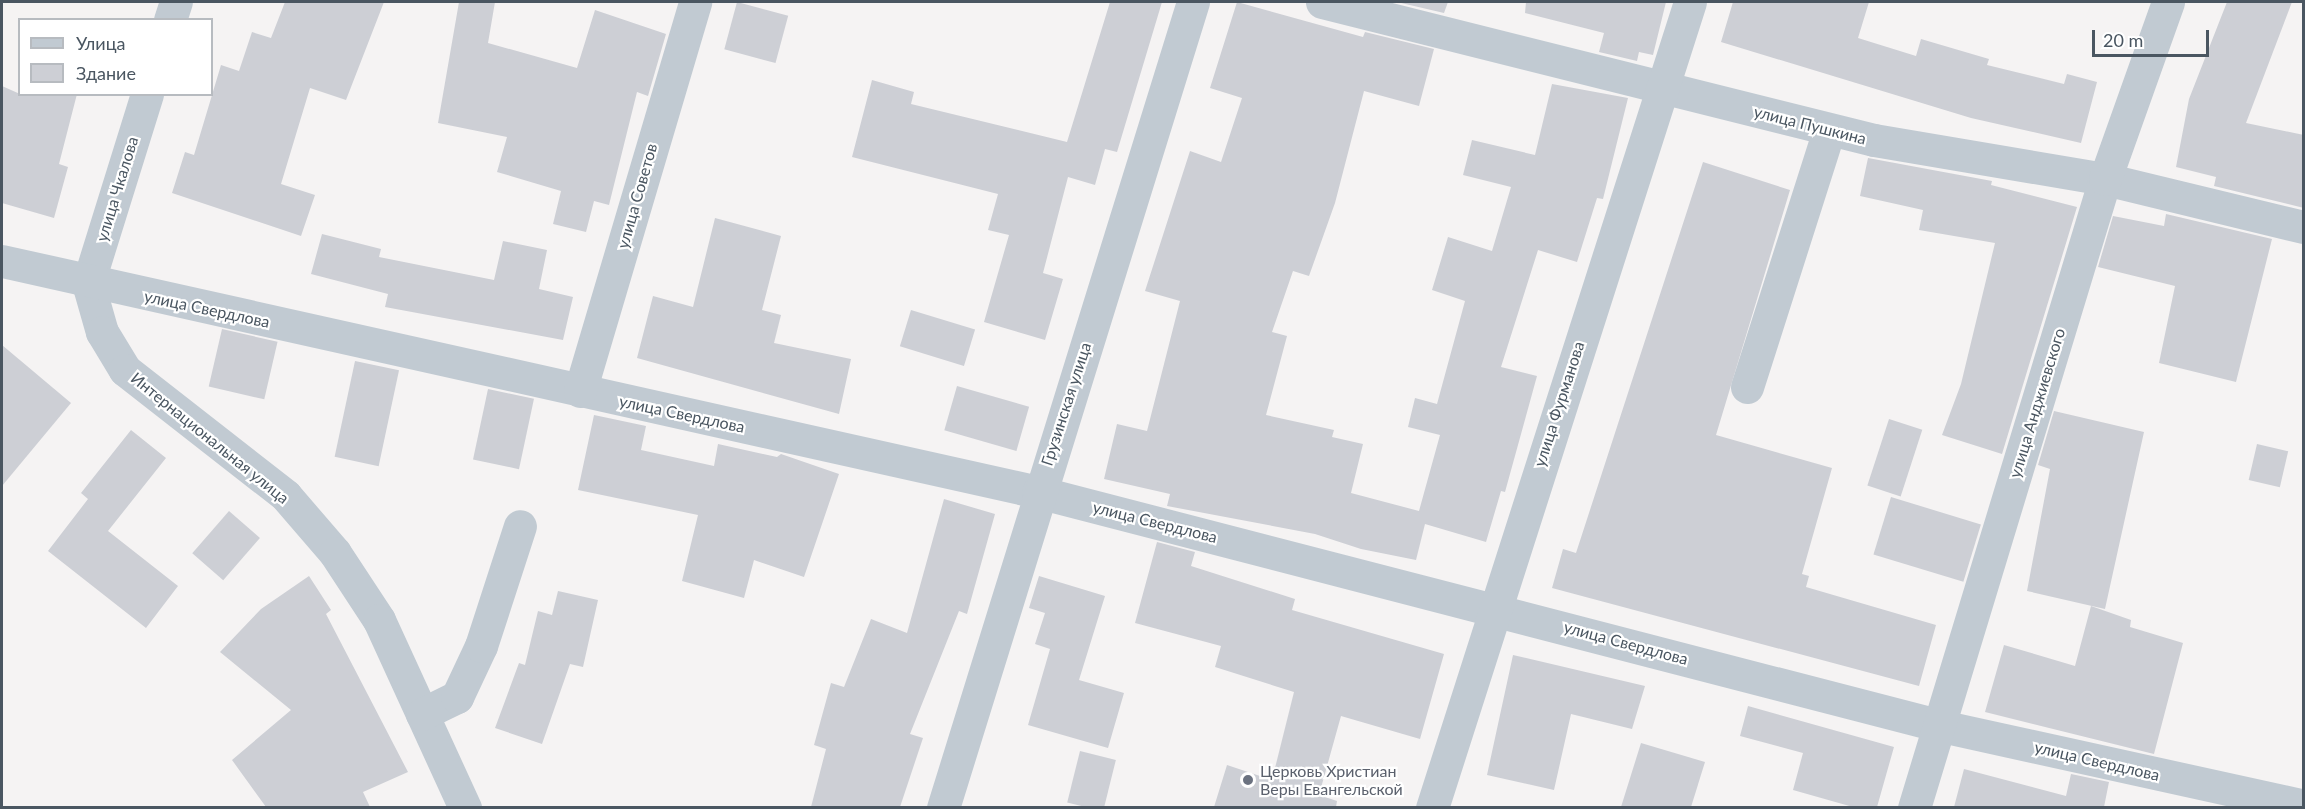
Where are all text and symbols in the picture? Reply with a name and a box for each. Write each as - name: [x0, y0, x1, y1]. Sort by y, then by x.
- legend: [18, 18, 213, 96]
- scale bar: [2095, 18, 2212, 56]
- text: 20 m: [2103, 29, 2143, 51]
- text: Улица: [76, 32, 126, 54]
- text: Здание: [76, 62, 136, 84]
- street label: улица Пушкина: [1752, 102, 1868, 148]
- street label: улица Чкалова: [92, 134, 142, 244]
- street label: улица Советов: [613, 141, 661, 251]
- street label: улица Свердлова: [143, 286, 271, 332]
- street label: улица Анджиевского: [2005, 326, 2069, 480]
- street label: улица Фурманова: [1530, 339, 1588, 469]
- street label: Грузинская улица: [1037, 340, 1095, 468]
- street label: Интернациональная улица: [127, 368, 293, 508]
- street label: улица Свердлова: [618, 391, 746, 437]
- street label: улица Свердлова: [1091, 497, 1219, 547]
- street label: улица Свердлова: [1562, 617, 1690, 669]
- street label: улица Свердлова: [2033, 737, 2161, 785]
- place label: Церковь Христиан Веры Евангельской: [1260, 761, 1403, 799]
- marker: Церковь Христиан Веры Евангельской: [1241, 773, 1255, 787]

